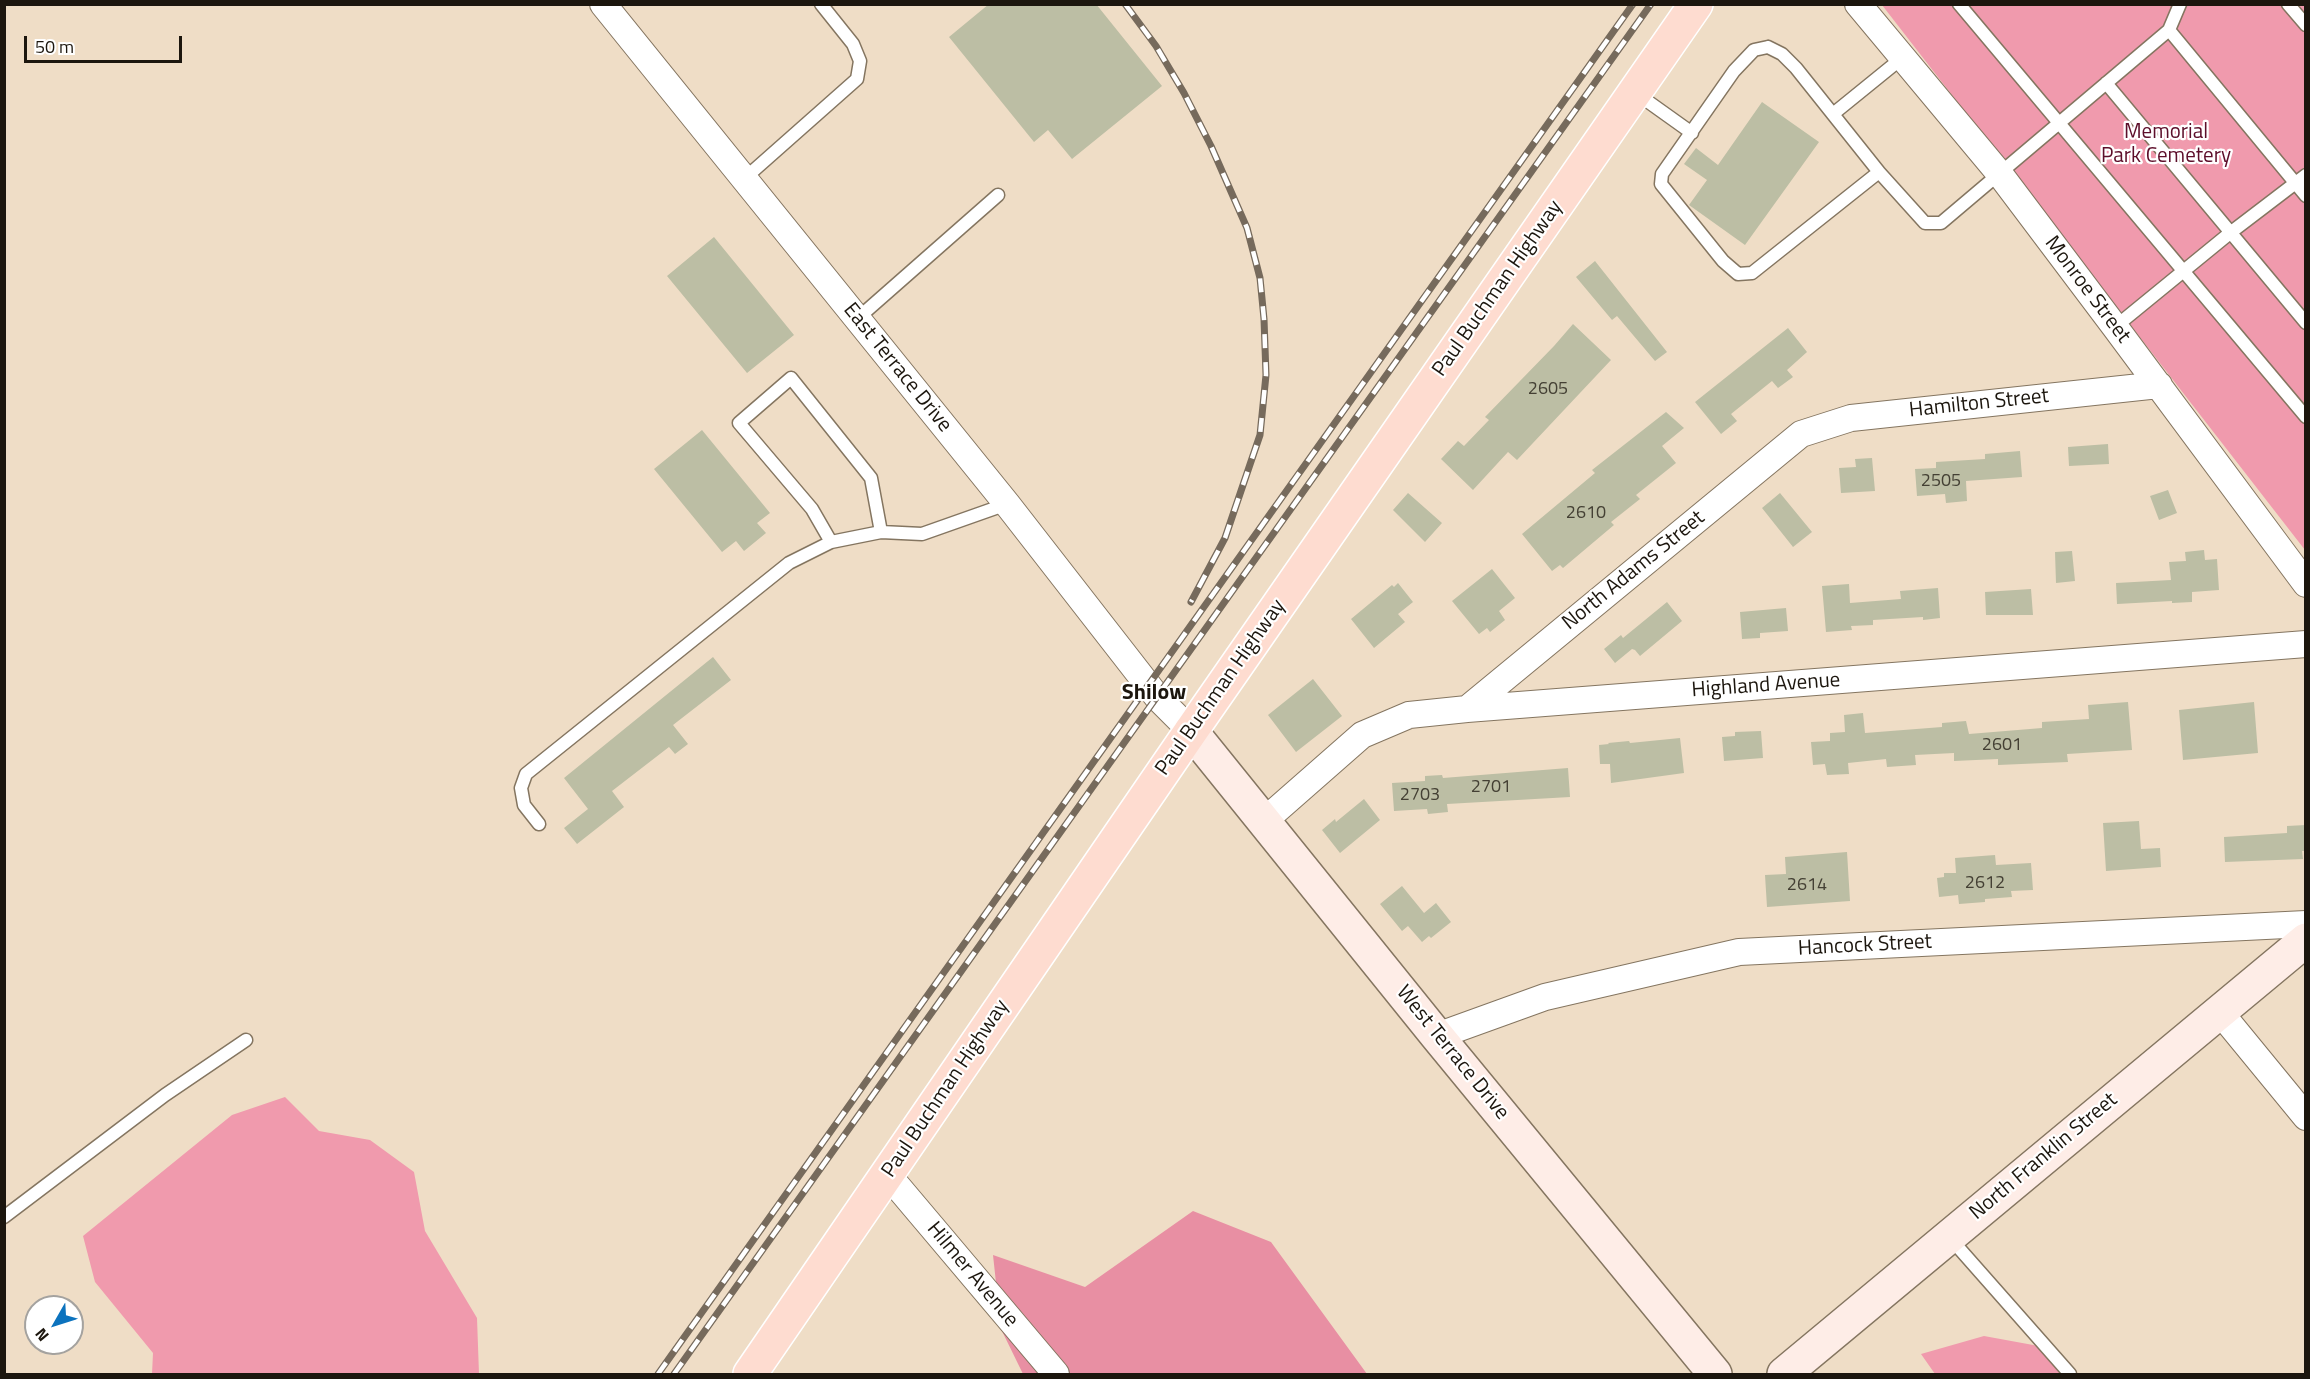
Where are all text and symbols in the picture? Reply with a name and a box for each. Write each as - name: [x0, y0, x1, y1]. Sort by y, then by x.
- scale bar: [27, 24, 184, 62]
- text: 50 m: [35, 33, 74, 60]
- park label: Memorial Park Cemetery: [2101, 120, 2231, 170]
- street label: Paul Buchman Highway: [1428, 196, 1568, 382]
- street label: Monroe Street: [2039, 232, 2135, 348]
- street label: East Terrace Drive: [837, 298, 957, 438]
- house number: 2605: [1528, 379, 1568, 401]
- street label: Hamilton Street: [1908, 384, 2050, 424]
- house number: 2505: [1921, 471, 1961, 493]
- house number: 2610: [1566, 503, 1606, 525]
- street label: North Adams Street: [1558, 506, 1710, 636]
- street label: Paul Buchman Highway: [1151, 595, 1291, 781]
- street label: Highland Avenue: [1691, 668, 1841, 704]
- district label: Shilow: [1122, 681, 1186, 707]
- house number: 2601: [1982, 735, 2022, 757]
- house number: 2701: [1471, 777, 1511, 799]
- house number: 2703: [1400, 785, 1440, 807]
- house number: 2612: [1965, 873, 2005, 895]
- house number: 2614: [1787, 875, 1827, 897]
- street label: Hancock Street: [1797, 930, 1933, 962]
- street label: West Terrace Drive: [1390, 981, 1514, 1125]
- street label: Paul Buchman Highway: [877, 995, 1015, 1183]
- street label: North Franklin Street: [1965, 1088, 2123, 1226]
- street label: Hilmer Avenue: [921, 1217, 1023, 1333]
- north arrow: [24, 1295, 84, 1355]
- text: N: [29, 1323, 54, 1347]

